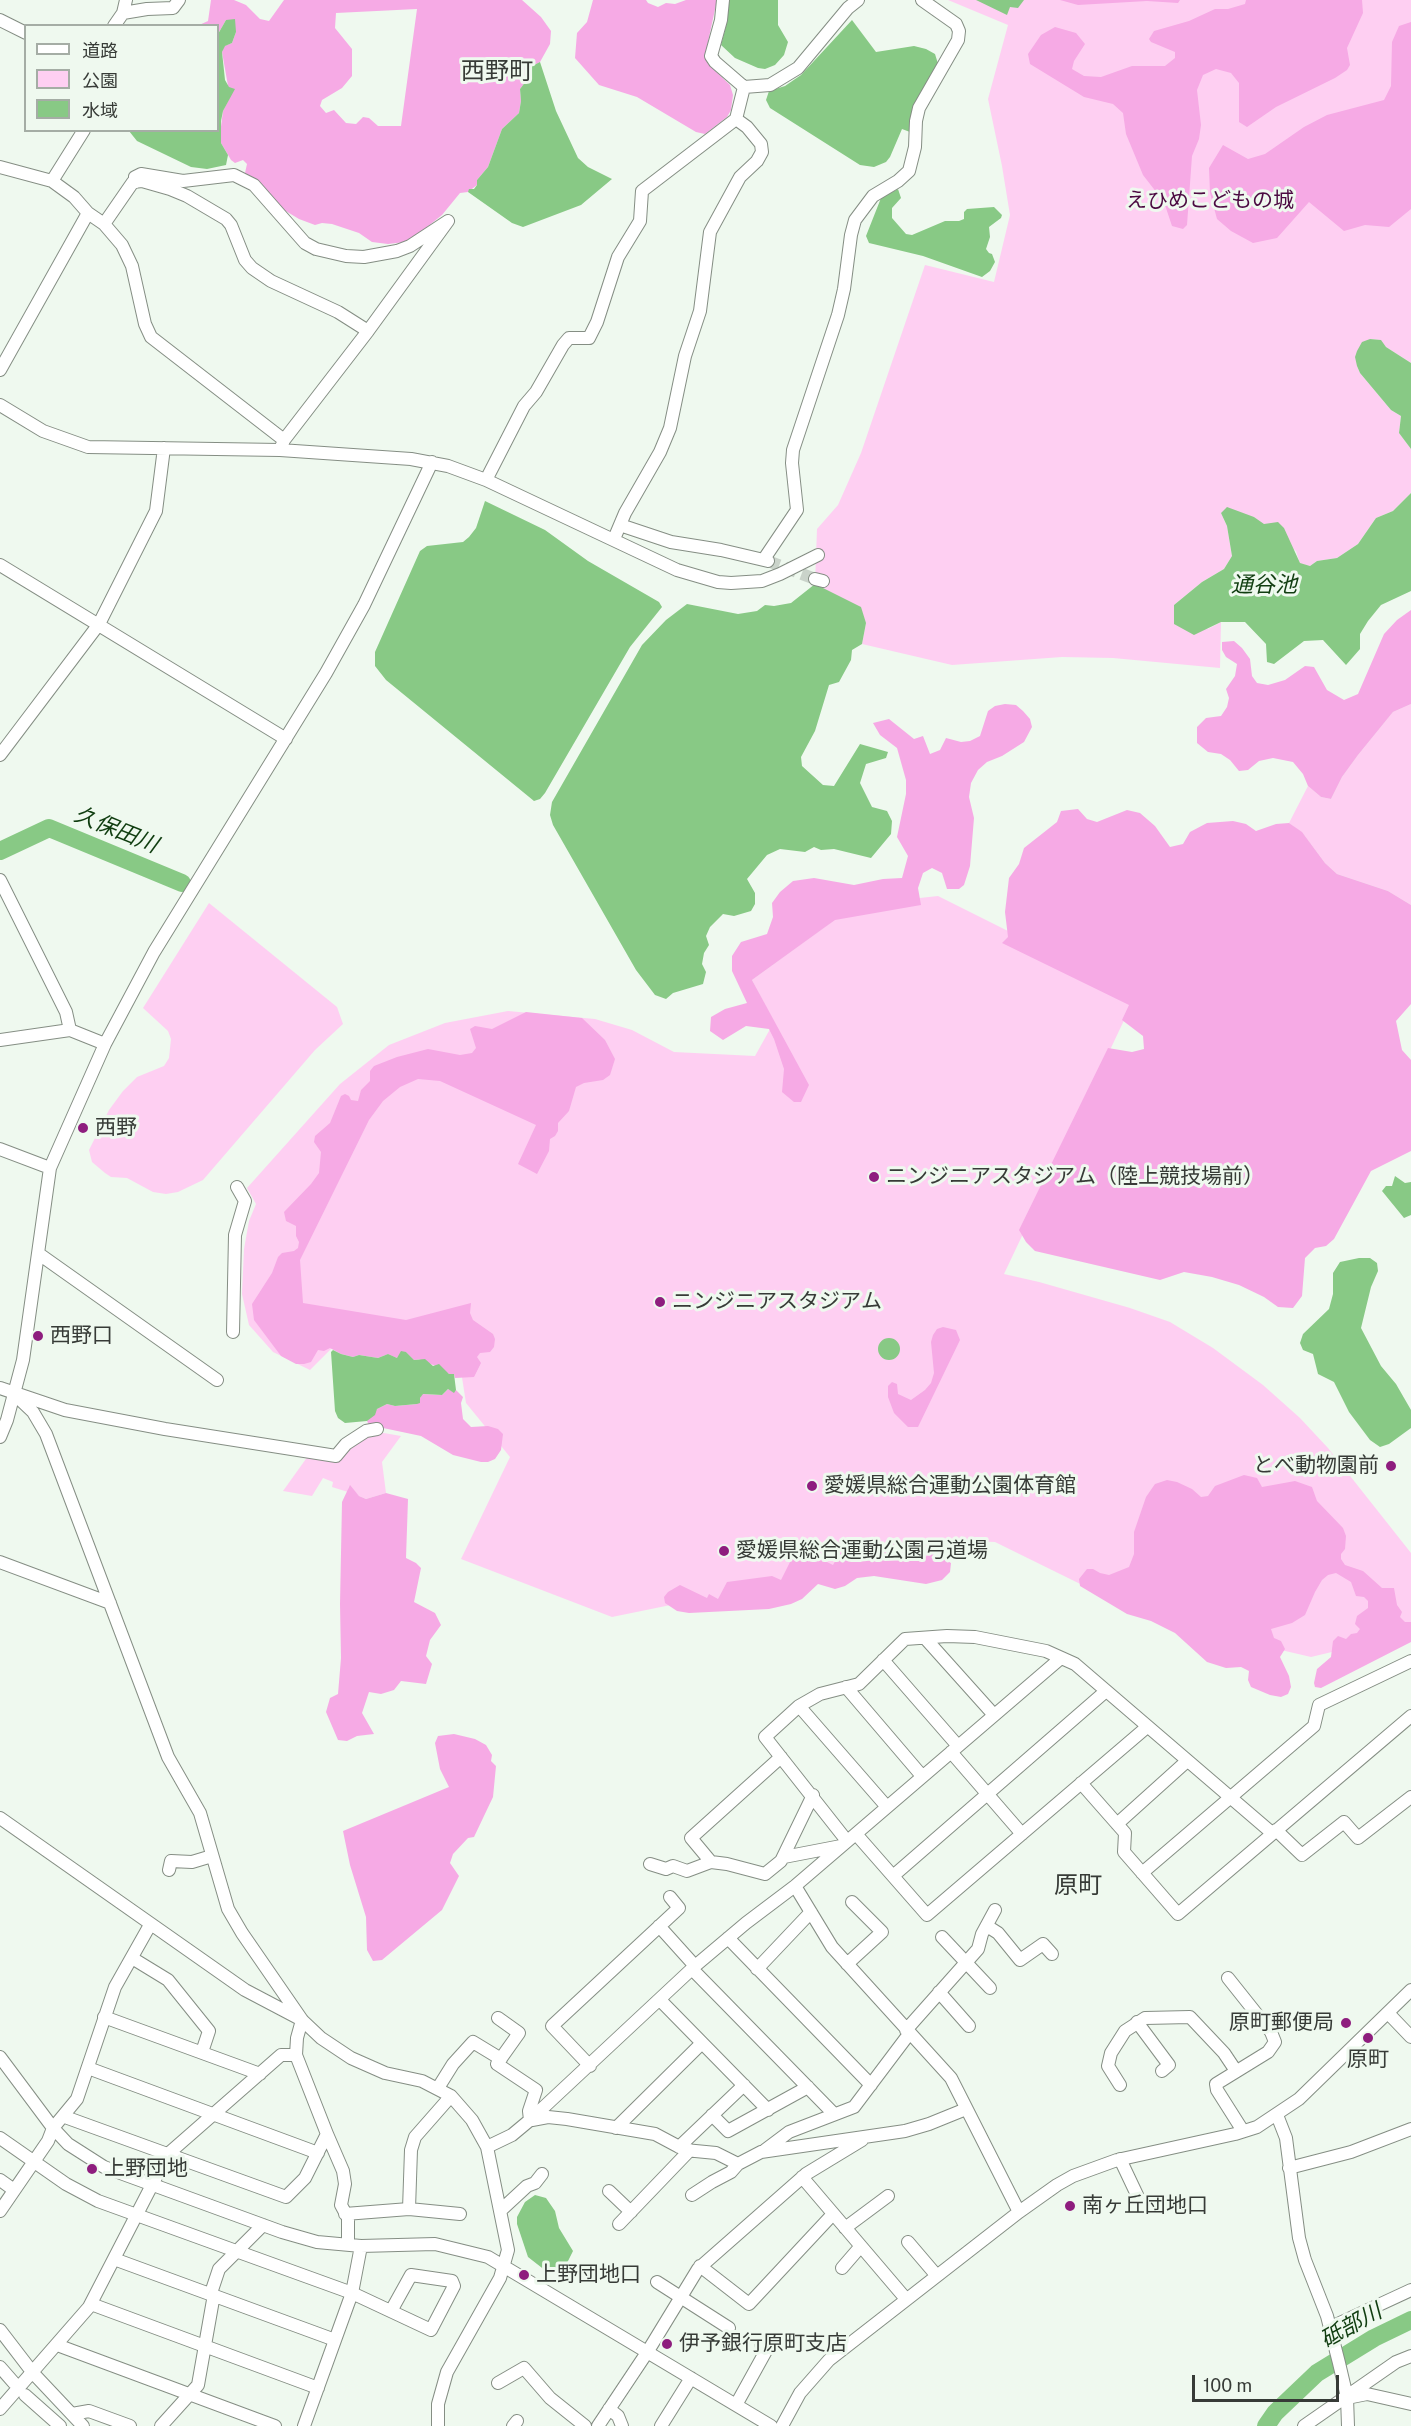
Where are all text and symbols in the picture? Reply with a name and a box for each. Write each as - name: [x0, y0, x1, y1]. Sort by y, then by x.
- legend: [24, 24, 219, 132]
- text: 道路: [82, 40, 118, 61]
- district label: 西野町: [461, 58, 533, 86]
- text: 公園: [82, 70, 118, 91]
- text: 水域: [82, 100, 118, 121]
- park label: えひめこどもの城: [1126, 188, 1294, 214]
- water label: 通谷池: [1231, 572, 1297, 598]
- water label: 久保田川: [70, 801, 162, 859]
- place label: 西野: [95, 1115, 137, 1141]
- marker: 西野: [76, 1121, 90, 1135]
- place label: ニンジニアスタジアム（陸上競技場前）: [886, 1164, 1264, 1190]
- marker: ニンジニアスタジアム（陸上競技場前）: [867, 1170, 881, 1184]
- place label: ニンジニアスタジアム: [672, 1289, 882, 1315]
- marker: ニンジニアスタジアム: [653, 1295, 667, 1309]
- place label: 西野口: [50, 1323, 113, 1349]
- marker: 西野口: [31, 1329, 45, 1343]
- place label: とべ動物園前: [1253, 1453, 1379, 1479]
- marker: とべ動物園前: [1384, 1459, 1398, 1473]
- place label: 愛媛県総合運動公園体育館: [824, 1473, 1076, 1499]
- marker: 愛媛県総合運動公園体育館: [805, 1479, 819, 1493]
- place label: 愛媛県総合運動公園弓道場: [736, 1538, 988, 1564]
- marker: 愛媛県総合運動公園弓道場: [717, 1544, 731, 1558]
- district label: 原町: [1054, 1872, 1102, 1900]
- place label: 原町郵便局: [1229, 2010, 1334, 2036]
- marker: 原町郵便局: [1339, 2016, 1353, 2030]
- marker: 原町: [1361, 2031, 1375, 2045]
- place label: 原町: [1347, 2047, 1389, 2073]
- place label: 上野団地: [104, 2156, 188, 2182]
- marker: 上野団地: [85, 2162, 99, 2176]
- place label: 南ヶ丘団地口: [1082, 2193, 1208, 2219]
- marker: 南ヶ丘団地口: [1063, 2199, 1077, 2213]
- place label: 上野団地口: [536, 2262, 641, 2288]
- marker: 上野団地口: [517, 2268, 531, 2282]
- water label: 砥部川: [1316, 2298, 1386, 2354]
- place label: 伊予銀行原町支店: [679, 2331, 847, 2357]
- marker: 伊予銀行原町支店: [660, 2337, 674, 2351]
- scale bar: [1195, 2363, 1342, 2401]
- text: 100 m: [1203, 2375, 1252, 2396]

